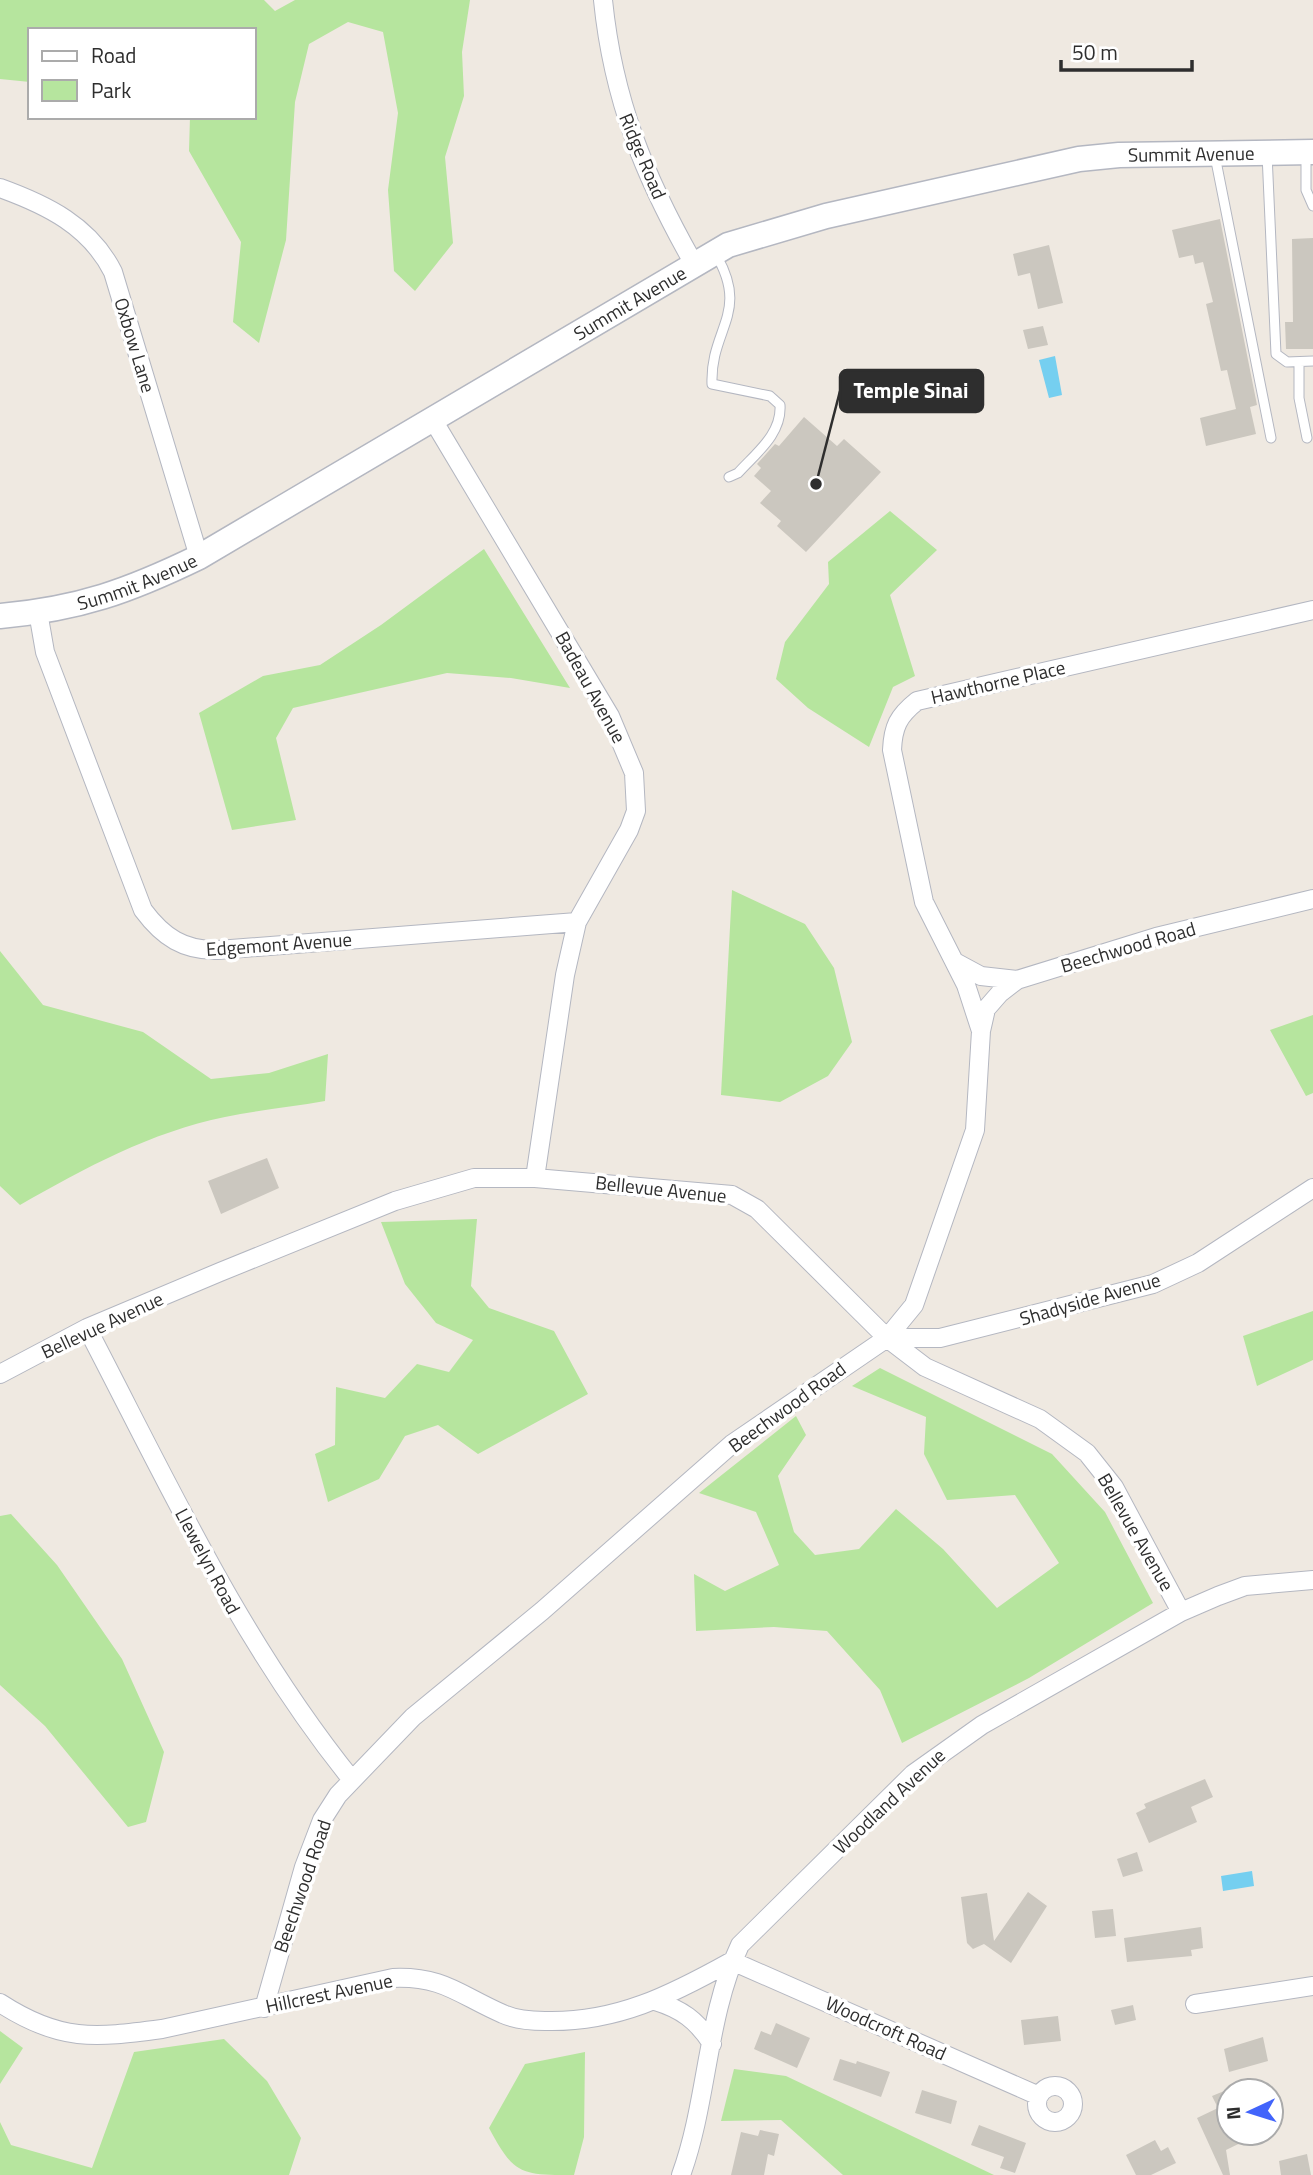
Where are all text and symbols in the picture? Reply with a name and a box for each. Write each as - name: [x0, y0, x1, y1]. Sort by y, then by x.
- legend: [28, 28, 256, 119]
- scale bar: [1061, 28, 1192, 72]
- text: 50 m: [1072, 36, 1118, 68]
- text: Road: [91, 39, 136, 71]
- text: Park: [91, 74, 131, 106]
- street label: Ridge Road: [612, 108, 675, 203]
- street label: Summit Avenue: [1128, 138, 1255, 169]
- street label: Summit Avenue: [568, 258, 691, 347]
- street label: Oxbow Lane: [107, 294, 164, 396]
- callout: Temple Sinai: [840, 370, 983, 412]
- text: Temple Sinai: [854, 374, 968, 406]
- street label: Summit Avenue: [74, 545, 202, 617]
- street label: Badeau Avenue: [549, 625, 634, 748]
- street label: Hawthorne Place: [928, 652, 1068, 711]
- street label: Beechwood Road: [1057, 913, 1199, 980]
- street label: Edgemont Avenue: [205, 924, 353, 963]
- street label: Bellevue Avenue: [594, 1167, 728, 1210]
- street label: Shadyside Avenue: [1016, 1265, 1164, 1332]
- street label: Bellevue Avenue: [36, 1284, 168, 1366]
- street label: Beechwood Road: [722, 1354, 851, 1459]
- street label: Bellevue Avenue: [1091, 1467, 1182, 1596]
- street label: Llewelyn Road: [168, 1503, 248, 1619]
- street label: Woodland Avenue: [826, 1741, 951, 1860]
- street label: Beechwood Road: [265, 1815, 338, 1956]
- street label: Hillcrest Avenue: [263, 1965, 395, 2020]
- street label: Woodcroft Road: [821, 1988, 951, 2067]
- north arrow: [1215, 2077, 1285, 2147]
- text: N: [1218, 2106, 1247, 2121]

